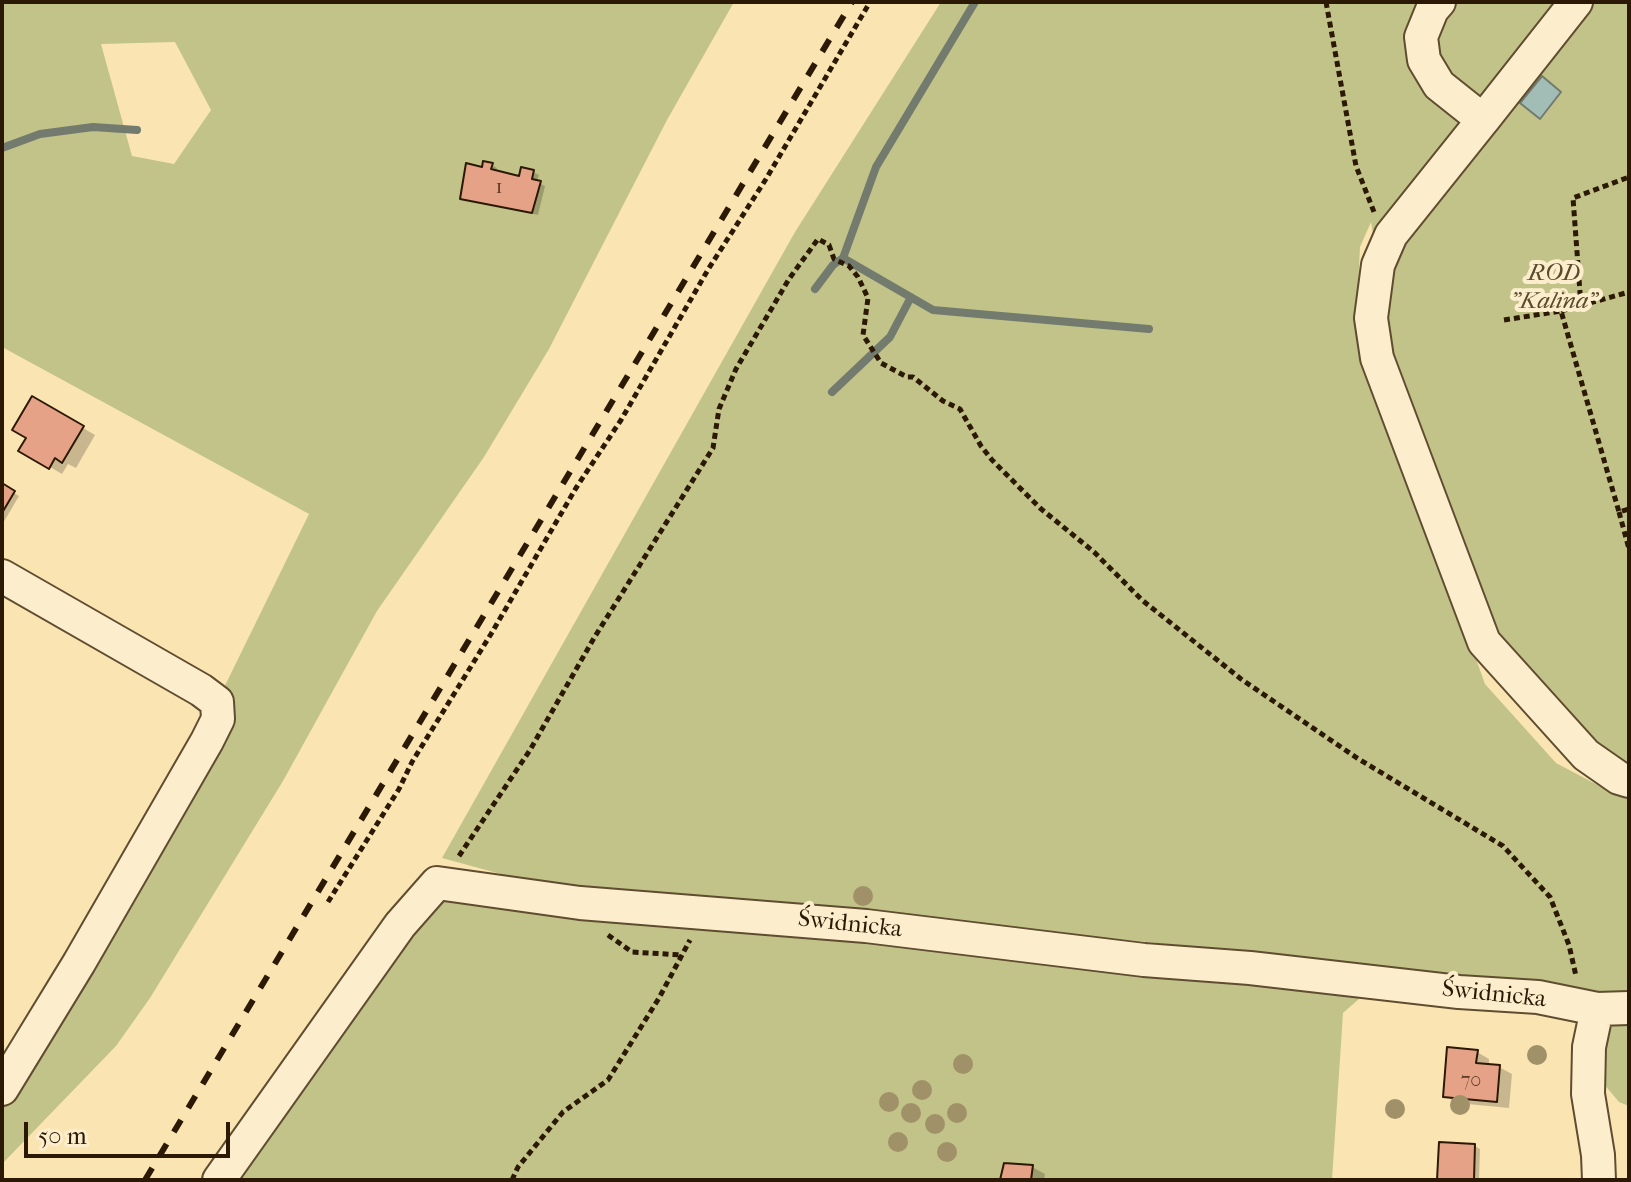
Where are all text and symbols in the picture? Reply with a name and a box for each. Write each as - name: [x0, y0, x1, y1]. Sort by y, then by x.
- house number: 1: [495, 176, 503, 200]
- park label: ROD "Kalina": [1511, 260, 1597, 316]
- street label: Świdnicka: [796, 905, 904, 945]
- street label: Świdnicka: [1440, 975, 1548, 1015]
- house number: 70: [1461, 1069, 1481, 1093]
- scale bar: [28, 1106, 234, 1156]
- text: 50 m: [38, 1122, 87, 1150]

